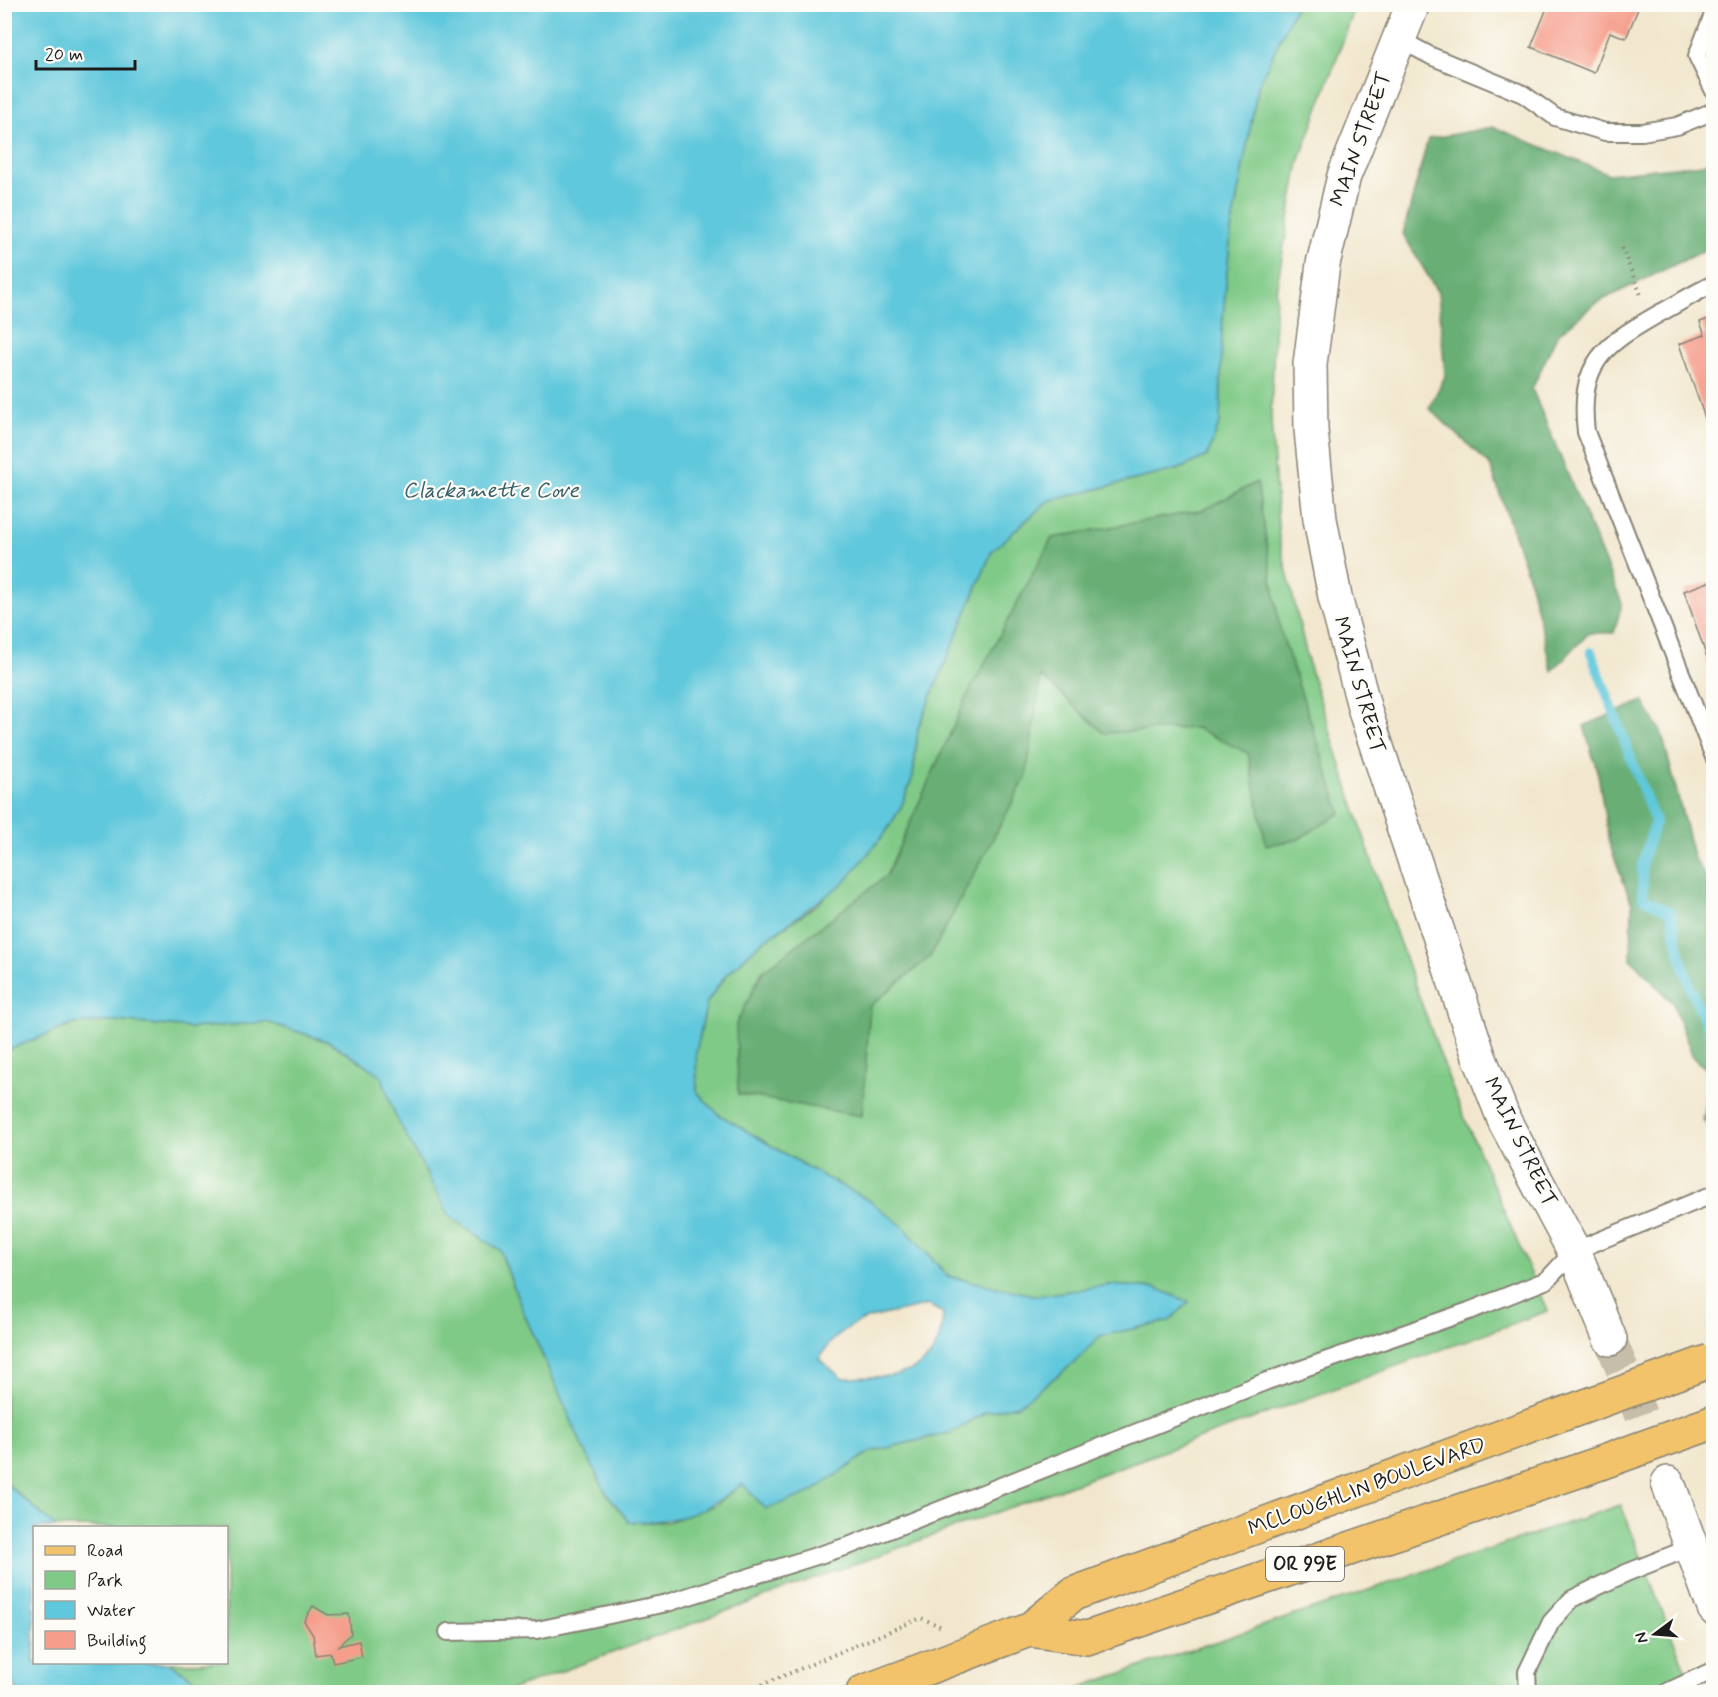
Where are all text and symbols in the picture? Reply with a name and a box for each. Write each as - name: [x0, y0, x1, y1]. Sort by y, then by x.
- scale bar: [36, 33, 135, 71]
- text: 20 m: [45, 43, 83, 67]
- street label: MAIN STREET: [1324, 68, 1398, 210]
- water label: Clackamette Cove: [403, 477, 580, 505]
- street label: MAIN STREET: [1326, 613, 1392, 757]
- street label: MAIN STREET: [1476, 1072, 1564, 1212]
- street label: MCLOUGHLIN BOULEVARD: [1244, 1431, 1490, 1543]
- legend: [33, 1526, 228, 1664]
- text: Road: [87, 1539, 123, 1563]
- road number: OR 99E: [1266, 1547, 1344, 1581]
- text: Park: [87, 1569, 123, 1593]
- text: Water: [87, 1599, 136, 1623]
- north arrow: [1625, 1604, 1685, 1664]
- text: Building: [87, 1629, 147, 1655]
- text: N: [1630, 1630, 1654, 1646]

